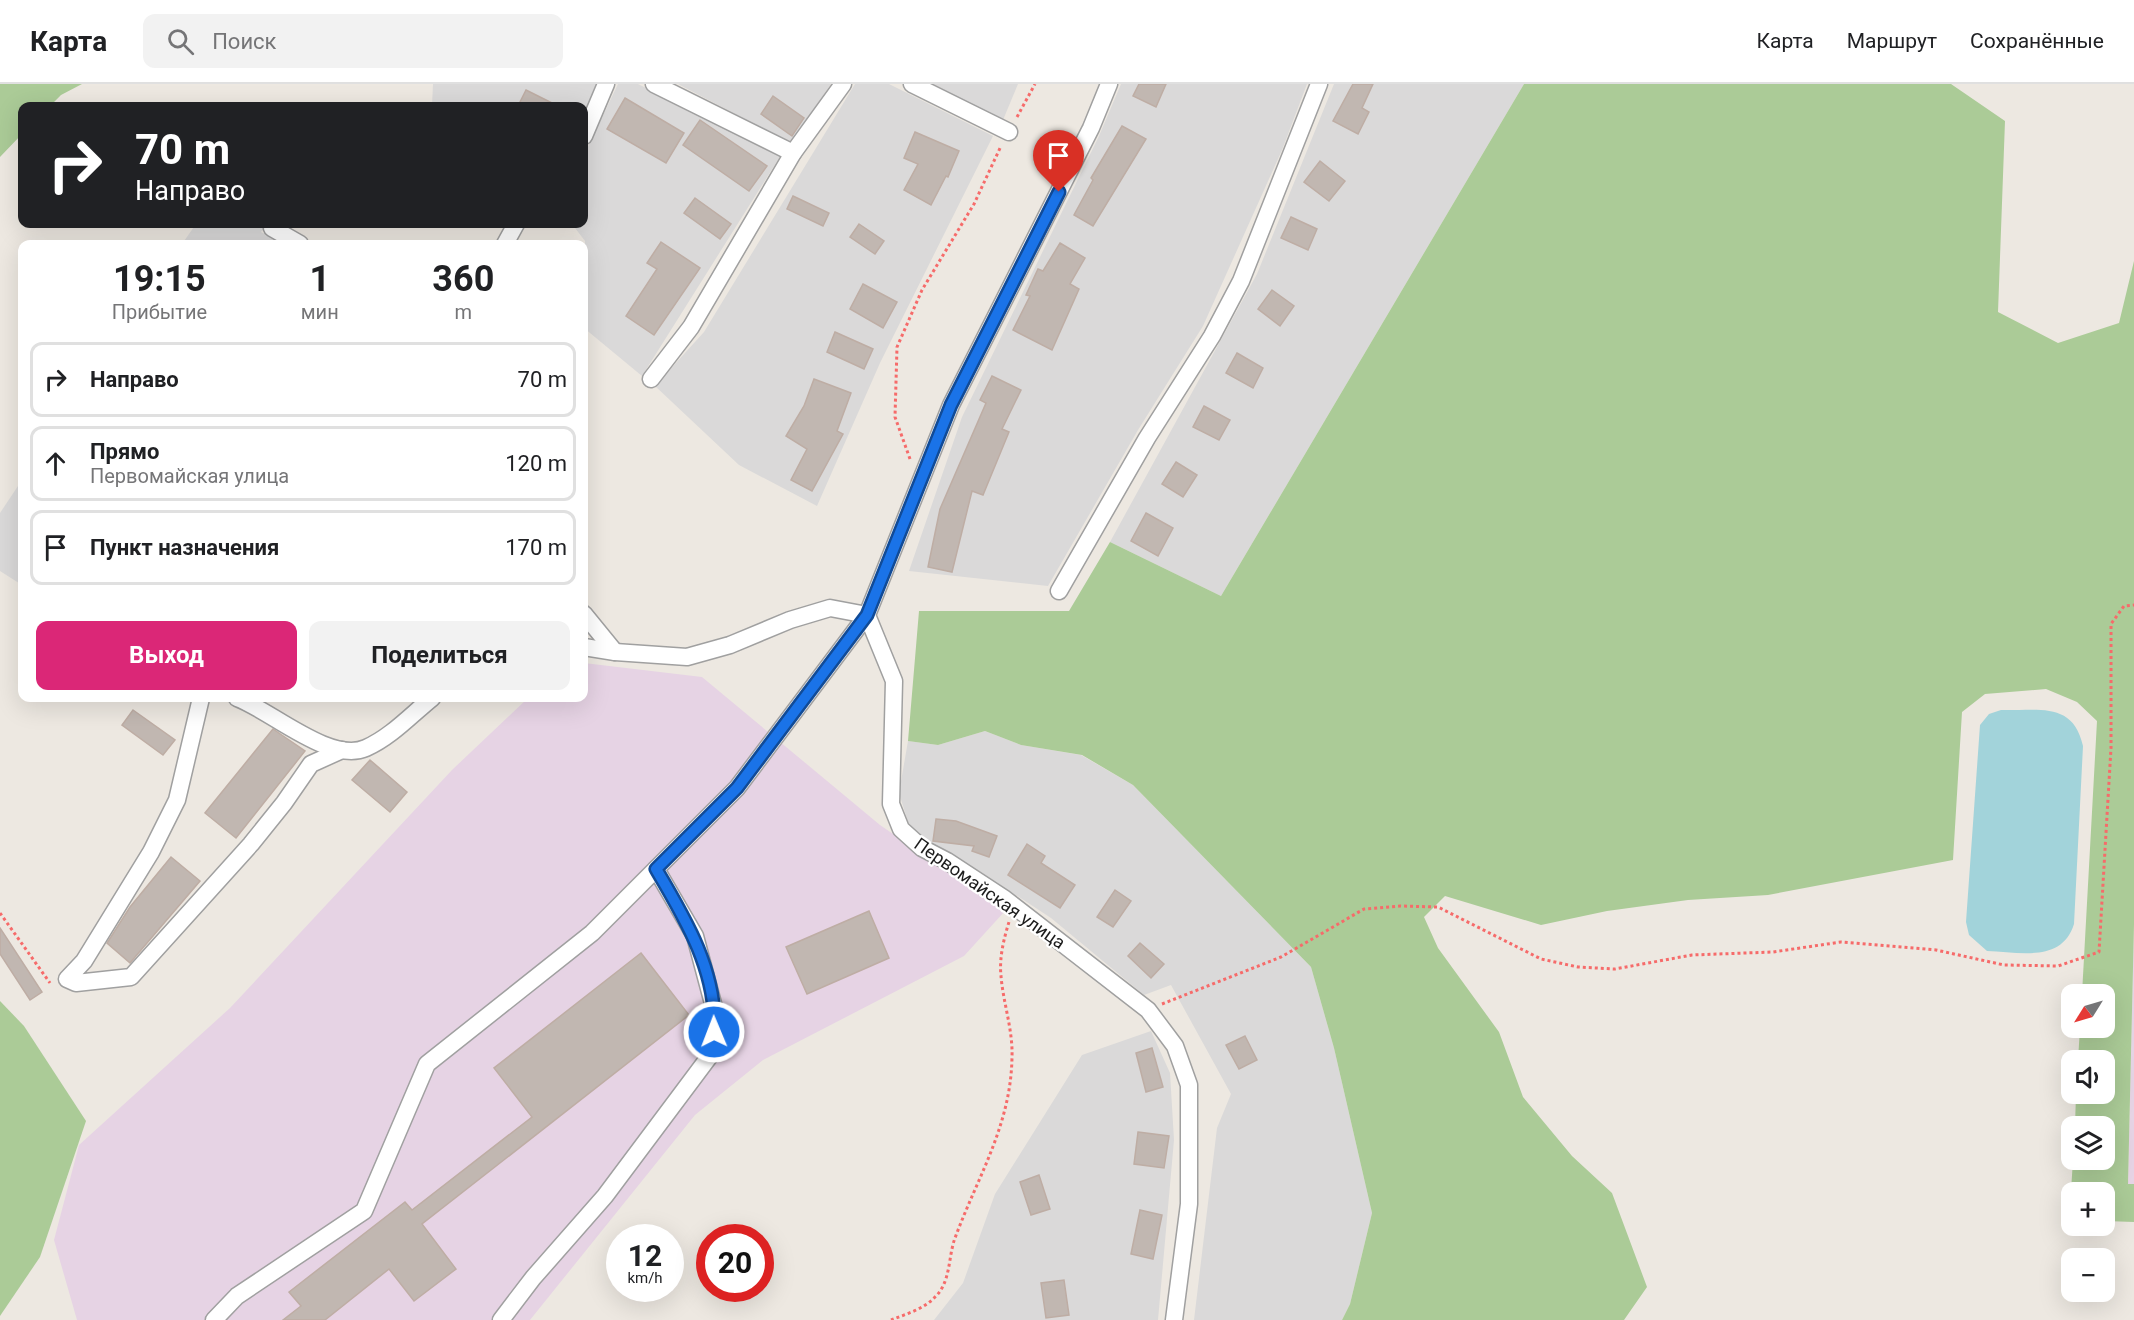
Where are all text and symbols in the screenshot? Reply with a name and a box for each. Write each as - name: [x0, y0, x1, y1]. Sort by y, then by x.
- search box: [143, 14, 563, 68]
- text: Карта: [30, 25, 107, 58]
- icon: search: [164, 25, 197, 58]
- text: Поиск: [212, 29, 277, 54]
- text: Карта: [1757, 29, 1814, 53]
- text: Маршрут: [1847, 29, 1937, 53]
- text: Сохранённые: [1970, 29, 2104, 53]
- text: 70 m: [135, 125, 230, 174]
- icon: right: [36, 126, 114, 204]
- pin: [1033, 130, 1084, 192]
- icon: arrive: [1042, 139, 1075, 172]
- text: Направо: [135, 175, 245, 207]
- text: 19:15: [113, 258, 206, 300]
- text: 1: [309, 258, 330, 300]
- text: 360: [432, 258, 494, 300]
- text: Прибытие: [112, 300, 207, 324]
- text: мин: [301, 300, 339, 324]
- text: m: [455, 300, 472, 324]
- icon: right: [39, 363, 72, 396]
- text: Направо: [90, 367, 179, 392]
- text: 70 m: [518, 367, 567, 392]
- text: Прямо: [90, 439, 159, 464]
- icon: ahead: [39, 447, 72, 480]
- text: 120 m: [505, 451, 567, 476]
- text: Первомайская улица: [90, 464, 289, 488]
- icon: arrive: [39, 531, 72, 564]
- text: Пункт назначения: [90, 535, 279, 560]
- text: 170 m: [505, 535, 567, 560]
- button: Выход: [36, 621, 297, 690]
- button: Поделиться: [309, 621, 570, 690]
- street label: Первомайская улица: [911, 833, 1069, 953]
- north arrow: [2061, 984, 2115, 1038]
- map controls: [2061, 984, 2115, 1302]
- position arrow: [682, 1000, 746, 1064]
- button: sound: [2061, 1050, 2115, 1104]
- button: layers: [2061, 1116, 2115, 1170]
- button: +: [2061, 1182, 2115, 1236]
- speed limit sign: 20: [696, 1224, 774, 1302]
- text: 12: [628, 1238, 662, 1273]
- button: −: [2061, 1248, 2115, 1302]
- text: km/h: [627, 1269, 663, 1287]

